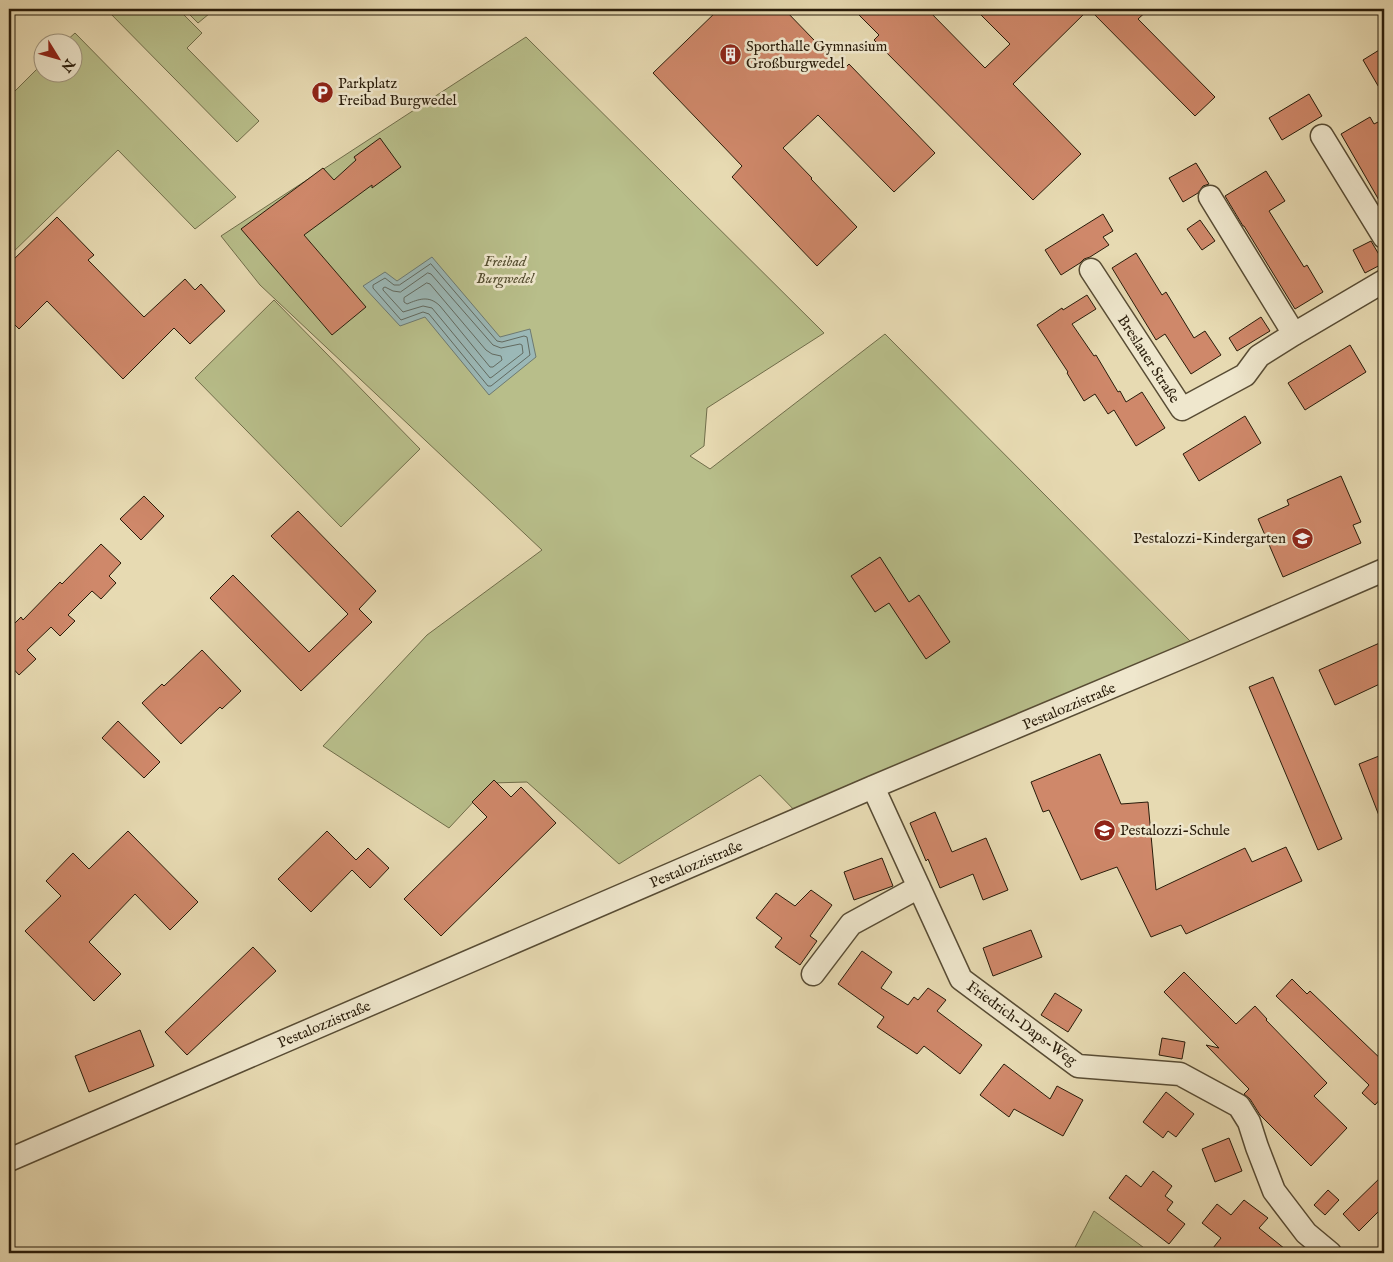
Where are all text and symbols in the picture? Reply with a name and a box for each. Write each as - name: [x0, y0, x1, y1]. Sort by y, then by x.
- north arrow: [32, 32, 82, 82]
- place label: Sporthalle Gymnasium Großburgwedel: [746, 37, 888, 73]
- building icon: Sporthalle Gymnasium Großburgwedel: [718, 43, 742, 67]
- text: N: [57, 54, 79, 75]
- place label: Parkplatz Freibad Burgwedel: [338, 74, 458, 110]
- parking icon: Parkplatz Freibad Burgwedel: [310, 80, 334, 104]
- park label: Freibad Burgwedel: [476, 252, 535, 289]
- street label: Breslauer Straße: [1113, 312, 1184, 407]
- school or university icon: Pestalozzi-Kindergarten: [1290, 526, 1314, 550]
- place label: Pestalozzi-Kindergarten: [1133, 529, 1286, 548]
- street label: Pestalozzistraße: [1020, 678, 1119, 735]
- school or university icon: Pestalozzi-Schule: [1092, 818, 1116, 842]
- place label: Pestalozzi-Schule: [1120, 821, 1230, 840]
- street label: Pestalozzistraße: [647, 836, 746, 893]
- street label: Friedrich-Daps-Weg: [963, 977, 1081, 1070]
- street label: Pestalozzistraße: [275, 996, 374, 1053]

